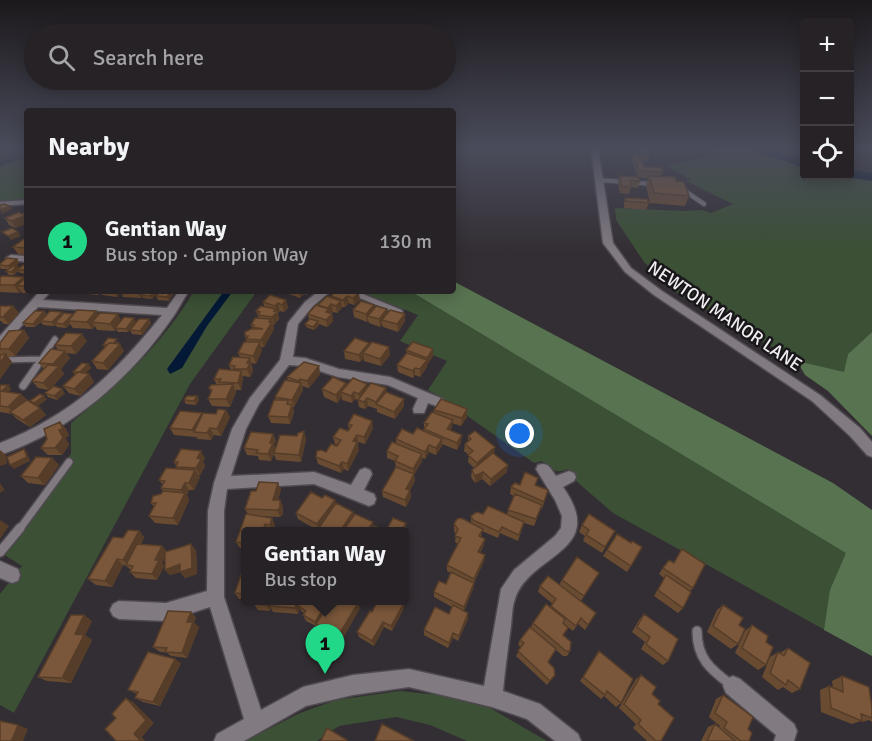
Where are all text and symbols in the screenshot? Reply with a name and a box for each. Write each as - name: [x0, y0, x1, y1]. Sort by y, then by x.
- map controls: [800, 18, 854, 180]
- button: +: [800, 18, 854, 72]
- search box: [24, 24, 456, 90]
- icon: search: [45, 41, 78, 74]
- text: Search here: [93, 44, 204, 71]
- button: −: [800, 72, 854, 126]
- button: locate: [800, 126, 854, 180]
- text: Nearby: [48, 131, 129, 163]
- text: Gentian Way: [105, 215, 226, 242]
- text: 1: [62, 229, 73, 254]
- text: 130 m: [379, 229, 432, 254]
- text: Bus stop · Campion Way: [105, 242, 308, 267]
- street label: NEWTON MANOR LANE: [644, 256, 806, 376]
- your location: [505, 419, 534, 448]
- popup: [241, 527, 409, 605]
- text: Gentian Way: [264, 540, 386, 567]
- text: Bus stop: [264, 567, 337, 592]
- pin: 1: [306, 624, 344, 674]

